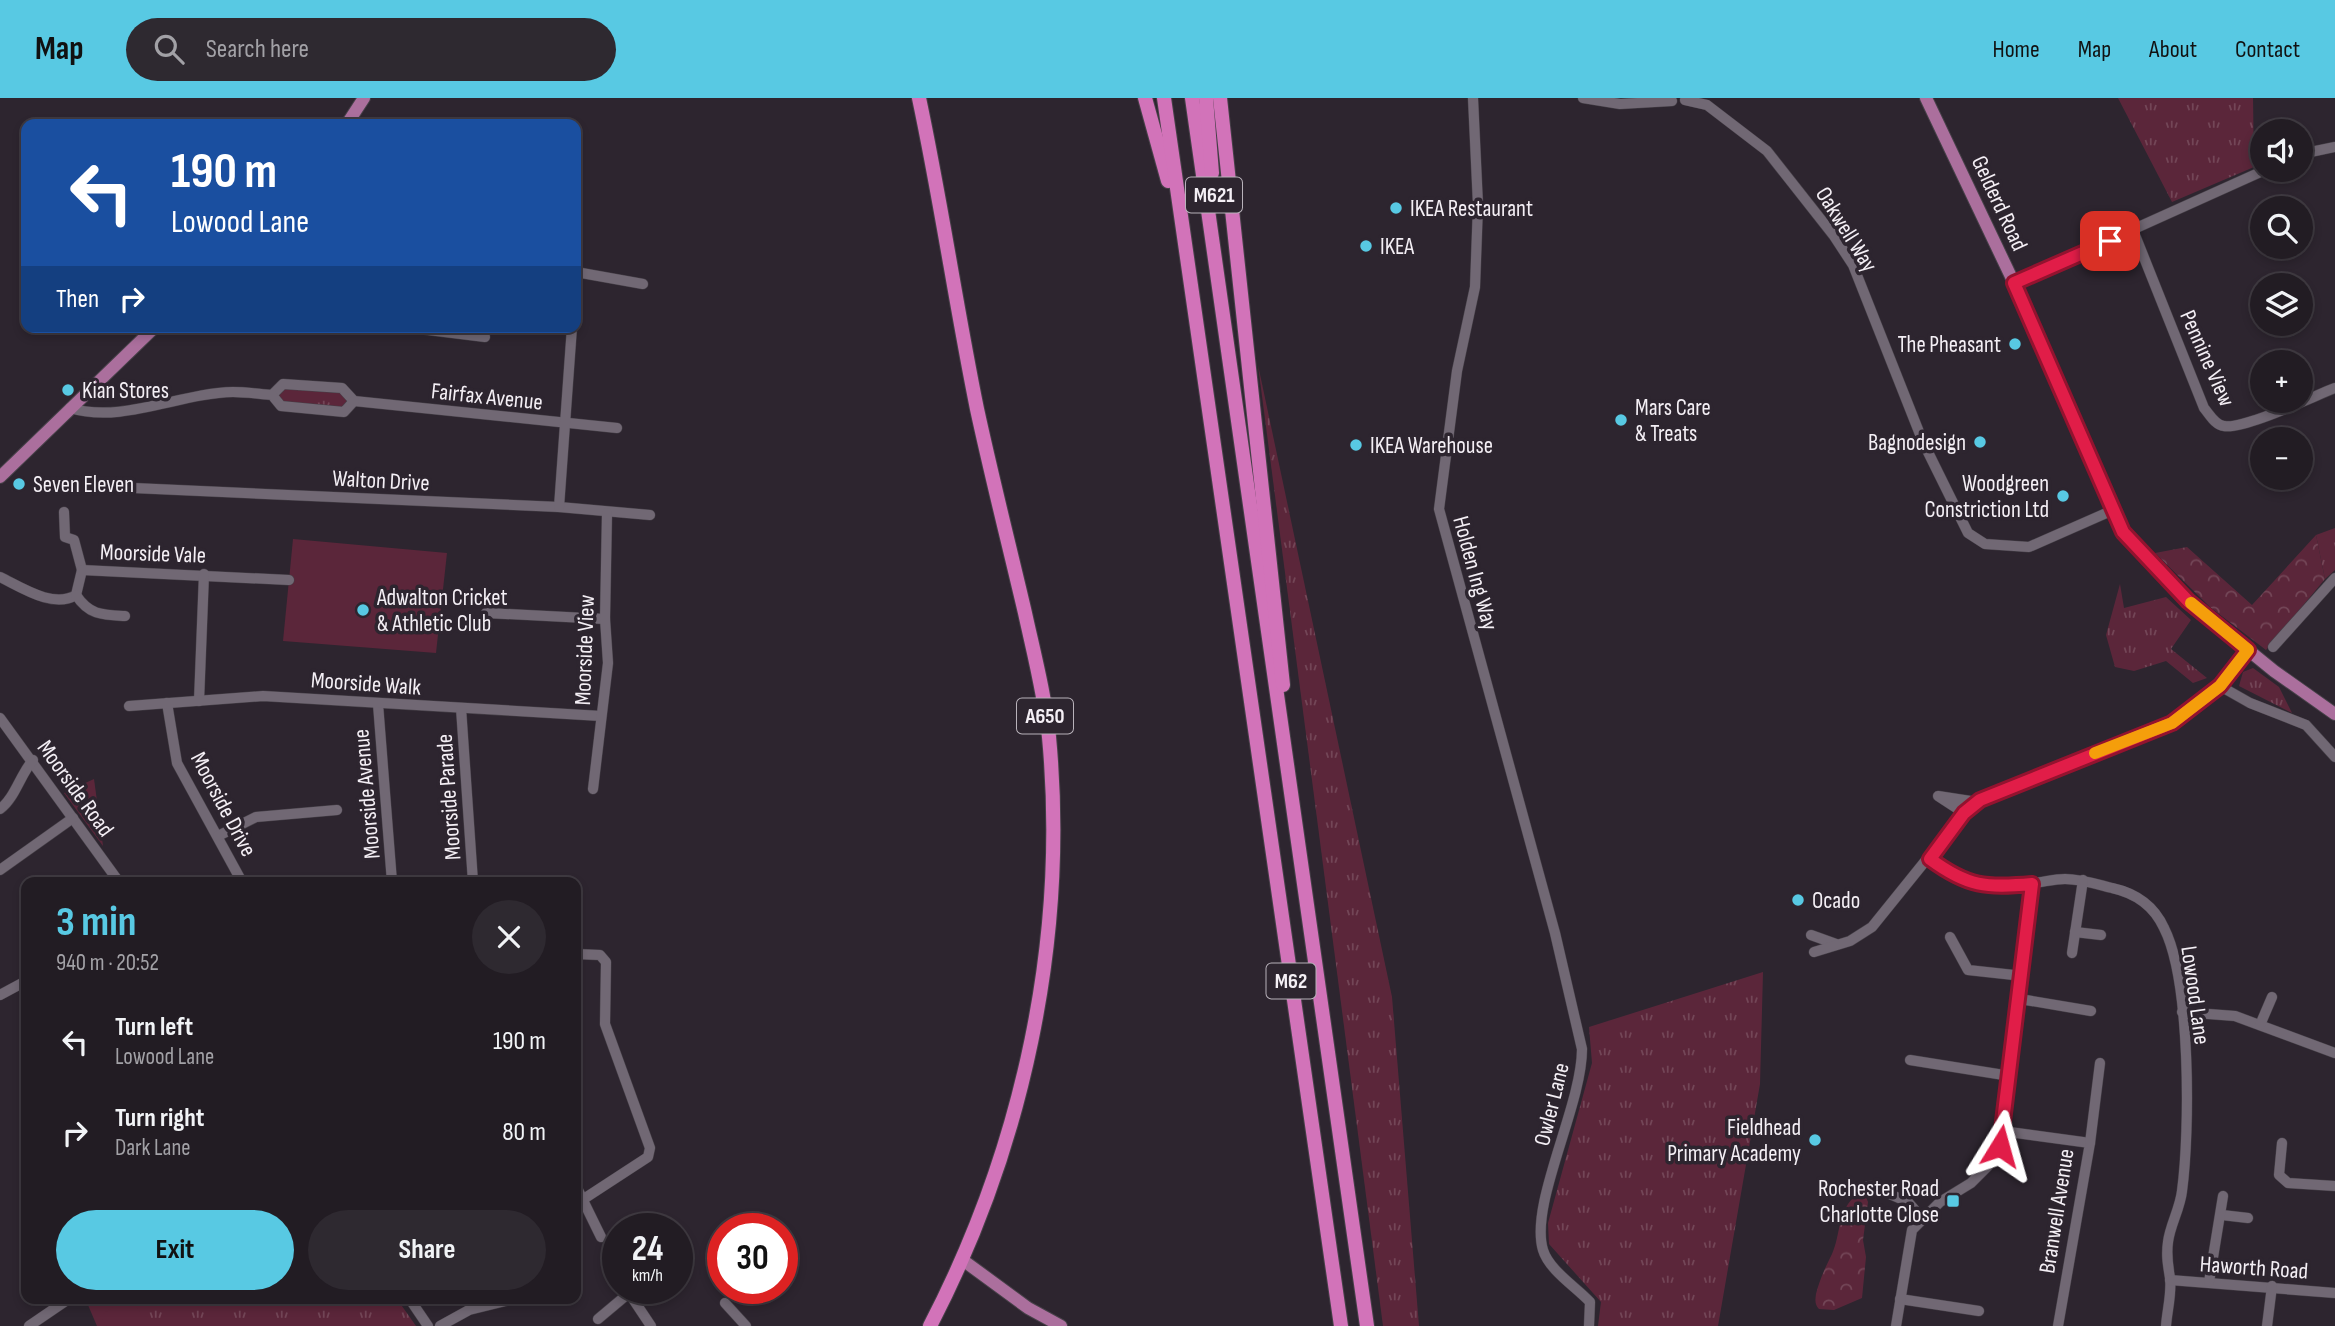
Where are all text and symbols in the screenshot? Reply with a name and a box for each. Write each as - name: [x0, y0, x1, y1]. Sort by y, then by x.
- search box: [126, 18, 616, 81]
- text: Map: [35, 29, 84, 69]
- icon: search: [150, 30, 188, 68]
- text: Search here: [206, 34, 309, 65]
- text: Home: [1992, 35, 2040, 64]
- text: Map: [2078, 35, 2111, 64]
- text: About: [2149, 35, 2197, 64]
- text: Contact: [2235, 35, 2300, 64]
- map controls: [2250, 119, 2313, 490]
- button: sound: [2250, 119, 2313, 182]
- text: 190 m: [171, 143, 277, 202]
- icon: left: [56, 147, 147, 238]
- street label: Gelderd Road: [1965, 151, 2033, 255]
- road number: M621: [1186, 178, 1242, 212]
- street label: Oakwell Way: [1809, 182, 1883, 277]
- place label: IKEA Restaurant: [1410, 195, 1533, 223]
- button: search: [2250, 196, 2313, 259]
- marker: IKEA Restaurant: [1388, 200, 1404, 216]
- text: Lowood Lane: [171, 203, 309, 242]
- pin: [2080, 211, 2140, 271]
- icon: arrive: [2091, 222, 2129, 260]
- place label: IKEA: [1380, 233, 1414, 261]
- marker: IKEA: [1358, 238, 1374, 254]
- button: layers: [2250, 273, 2313, 336]
- icon: right: [113, 280, 151, 318]
- text: Then: [56, 284, 99, 315]
- street label: Pennine View: [2173, 306, 2241, 411]
- place label: The Pheasant: [1897, 331, 2001, 359]
- marker: The Pheasant: [2007, 336, 2023, 352]
- button: +: [2250, 350, 2313, 413]
- place label: Kian Stores: [82, 377, 169, 405]
- street label: Fairfax Avenue: [430, 377, 544, 417]
- marker: Kian Stores: [60, 382, 76, 398]
- place label: Mars Care & Treats: [1635, 394, 1711, 448]
- marker: Mars Care & Treats: [1613, 412, 1629, 428]
- button: −: [2250, 427, 2313, 490]
- place label: Bagnodesign: [1868, 429, 1966, 457]
- place label: IKEA Warehouse: [1370, 432, 1493, 460]
- marker: Bagnodesign: [1972, 434, 1988, 450]
- marker: IKEA Warehouse: [1348, 437, 1364, 453]
- street label: Walton Drive: [332, 464, 430, 498]
- place label: Woodgreen Constriction Ltd: [1925, 470, 2049, 524]
- place label: Seven Eleven: [33, 471, 134, 499]
- marker: Seven Eleven: [11, 476, 27, 492]
- marker: Woodgreen Constriction Ltd: [2055, 488, 2071, 504]
- street label: Holden Ing Way: [1446, 513, 1504, 634]
- street label: Moorside Vale: [99, 538, 206, 570]
- place label: Adwalton Cricket & Athletic Club: [376, 584, 507, 638]
- street label: Moorside View: [569, 594, 601, 706]
- marker: Adwalton Cricket & Athletic Club: [355, 602, 371, 618]
- street label: Moorside Walk: [310, 666, 422, 702]
- road number: A650: [1017, 698, 1073, 734]
- street label: Moorside Avenue: [347, 728, 387, 860]
- street label: Moorside Parade: [431, 733, 467, 861]
- street label: Moorside Road: [31, 735, 120, 842]
- street label: Moorside Drive: [184, 747, 262, 861]
- place label: Ocado: [1812, 887, 1860, 915]
- marker: Ocado: [1790, 892, 1806, 908]
- text: 3 min: [56, 897, 136, 948]
- button: close: [472, 900, 546, 974]
- street label: Lowood Lane: [2174, 944, 2216, 1046]
- text: 940 m · 20:52: [56, 949, 159, 977]
- road number: M62: [1266, 964, 1316, 998]
- text: Turn left: [115, 1012, 193, 1043]
- icon: left: [56, 1023, 94, 1061]
- text: 190 m: [493, 1026, 546, 1057]
- text: Lowood Lane: [115, 1043, 214, 1071]
- street label: Owler Lane: [1528, 1060, 1576, 1149]
- text: Turn right: [115, 1103, 204, 1134]
- position arrow: [1963, 1109, 2037, 1183]
- icon: right: [56, 1114, 94, 1152]
- place label: Fieldhead Primary Academy: [1667, 1114, 1801, 1168]
- text: 80 m: [502, 1117, 546, 1148]
- marker: Fieldhead Primary Academy: [1807, 1132, 1823, 1148]
- text: Dark Lane: [115, 1134, 191, 1162]
- street label: Branwell Avenue: [2033, 1147, 2081, 1275]
- place label: Rochester Road Charlotte Close: [1818, 1175, 1939, 1229]
- marker: Rochester Road Charlotte Close: [1945, 1193, 1961, 1209]
- button: Exit: [56, 1210, 294, 1290]
- button: Share: [308, 1210, 546, 1290]
- speed limit sign: 30: [707, 1213, 798, 1304]
- text: 24: [632, 1228, 663, 1271]
- street label: Haworth Road: [2199, 1250, 2309, 1286]
- text: km/h: [632, 1265, 663, 1286]

